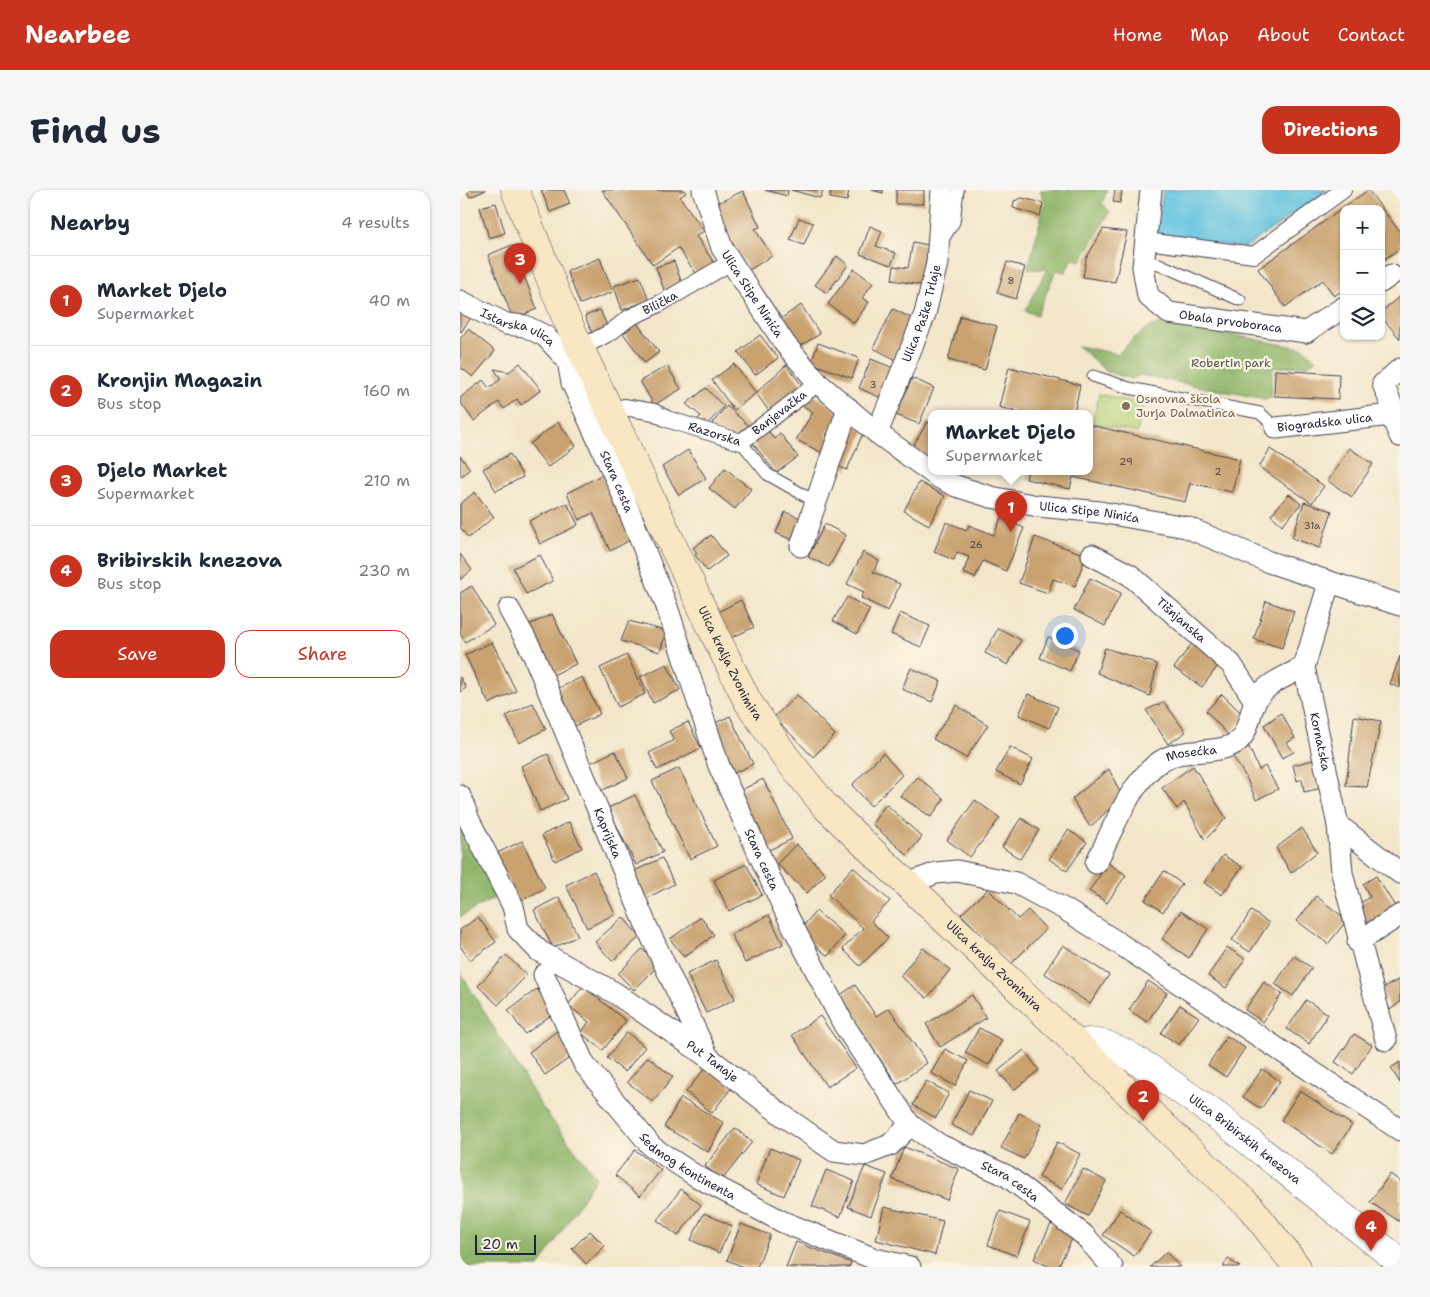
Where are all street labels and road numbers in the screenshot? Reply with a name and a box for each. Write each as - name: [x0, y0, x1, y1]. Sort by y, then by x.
- street label: Ulica Stipe Ninića: [718, 247, 787, 341]
- street label: Ulica Paške Trlaje: [898, 263, 944, 364]
- street label: Bilička: [640, 287, 681, 318]
- street label: Istarska ulica: [478, 304, 559, 350]
- street label: Obala prvoboraca: [1178, 306, 1284, 337]
- street label: Banjevačka: [749, 386, 810, 439]
- street label: Biogradska ulica: [1276, 409, 1374, 436]
- street label: Razorska: [686, 418, 743, 450]
- street label: Stara cesta: [596, 448, 637, 515]
- street label: Ulica Stipe Ninića: [1039, 498, 1141, 527]
- street label: Tišnjanska: [1153, 594, 1210, 647]
- street label: Ulica kralja Zvonimira: [694, 603, 766, 724]
- street label: Kornatska: [1306, 711, 1334, 773]
- street label: Mosećka: [1164, 742, 1218, 765]
- street label: Kaprijska: [590, 805, 625, 861]
- street label: Stara cesta: [741, 826, 783, 893]
- street label: Ulica kralja Zvonimira: [943, 917, 1046, 1015]
- street label: Put Tanaje: [683, 1037, 742, 1086]
- street label: Ulica Bribirskih knezova: [1185, 1090, 1305, 1188]
- street label: Sedmog kontinenta: [636, 1129, 739, 1204]
- street label: Stara cesta: [978, 1157, 1043, 1206]

